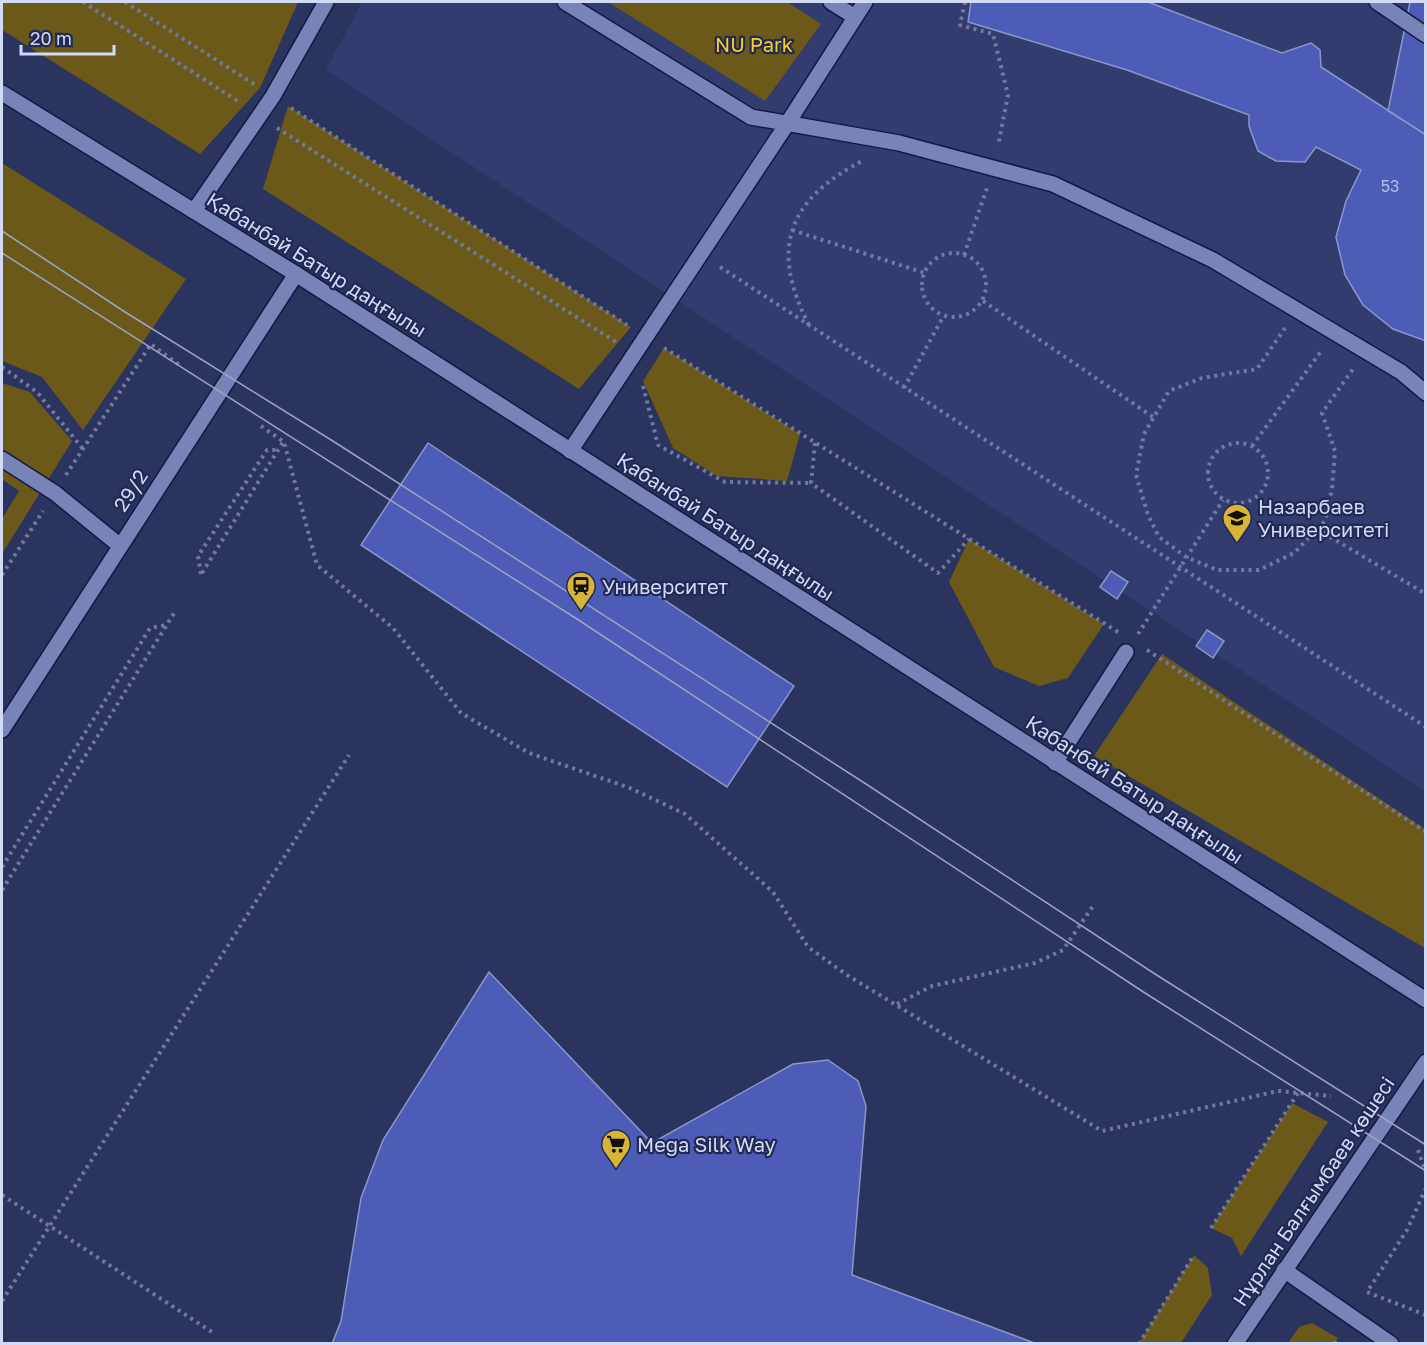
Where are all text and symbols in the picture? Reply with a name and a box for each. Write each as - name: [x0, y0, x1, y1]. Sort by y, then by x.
- scale bar: [21, 18, 114, 56]
- text: 20 m: [30, 27, 72, 49]
- park label: NU Park: [715, 32, 793, 56]
- house number: 53: [1381, 176, 1399, 196]
- street label: Қабанбай Батыр даңғылы: [203, 186, 431, 342]
- street label: Қабанбай Батыр даңғылы: [613, 447, 839, 605]
- street label: 29/2: [108, 465, 152, 515]
- place label: Назарбаев Университеті: [1258, 494, 1389, 541]
- school or university icon: Назарбаев Университеті: [1221, 502, 1253, 544]
- station icon: Университет: [565, 570, 597, 612]
- place label: Университет: [602, 574, 728, 598]
- street label: Қабанбай Батыр даңғылы: [1022, 710, 1248, 868]
- street label: Нұрлан Балғымбаев көшесі: [1227, 1072, 1400, 1311]
- supermarket icon: Mega Silk Way: [600, 1128, 632, 1170]
- place label: Mega Silk Way: [637, 1132, 776, 1156]

